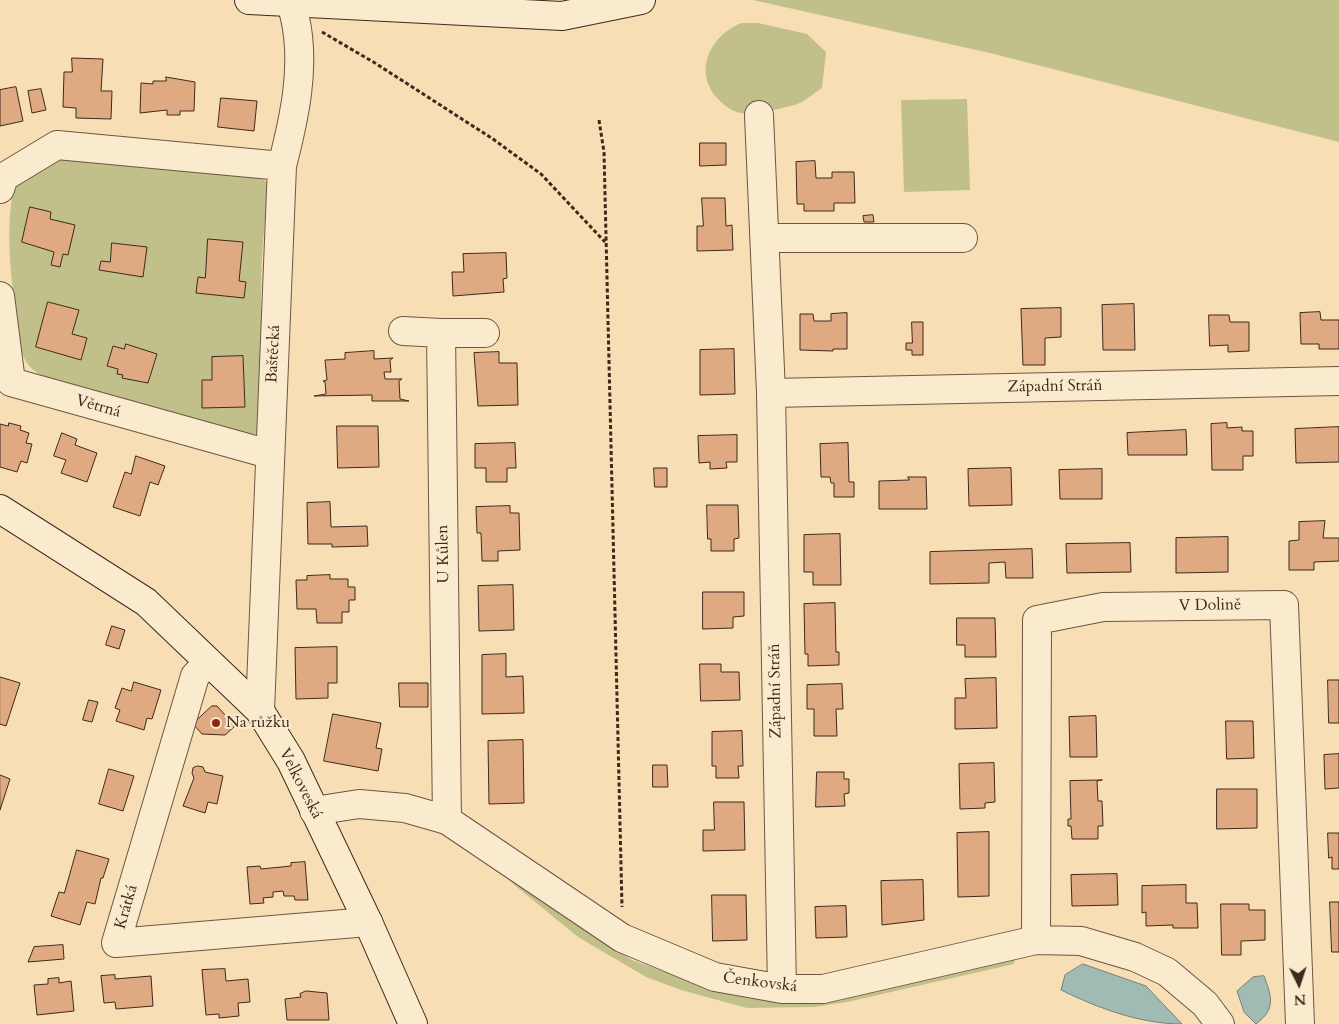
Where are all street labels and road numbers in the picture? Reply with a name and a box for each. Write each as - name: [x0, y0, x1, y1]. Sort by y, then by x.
- street label: Baštěcká: [263, 324, 285, 384]
- street label: Západní Stráň: [1007, 377, 1103, 397]
- street label: Větrná: [73, 391, 123, 423]
- street label: U Kůlen: [434, 525, 454, 583]
- street label: V Dolině: [1179, 596, 1241, 616]
- street label: Západní Stráň: [766, 643, 786, 739]
- street label: Velkoveská: [274, 746, 326, 822]
- street label: Krátká: [112, 883, 142, 931]
- street label: Čenkovská: [722, 969, 798, 997]

